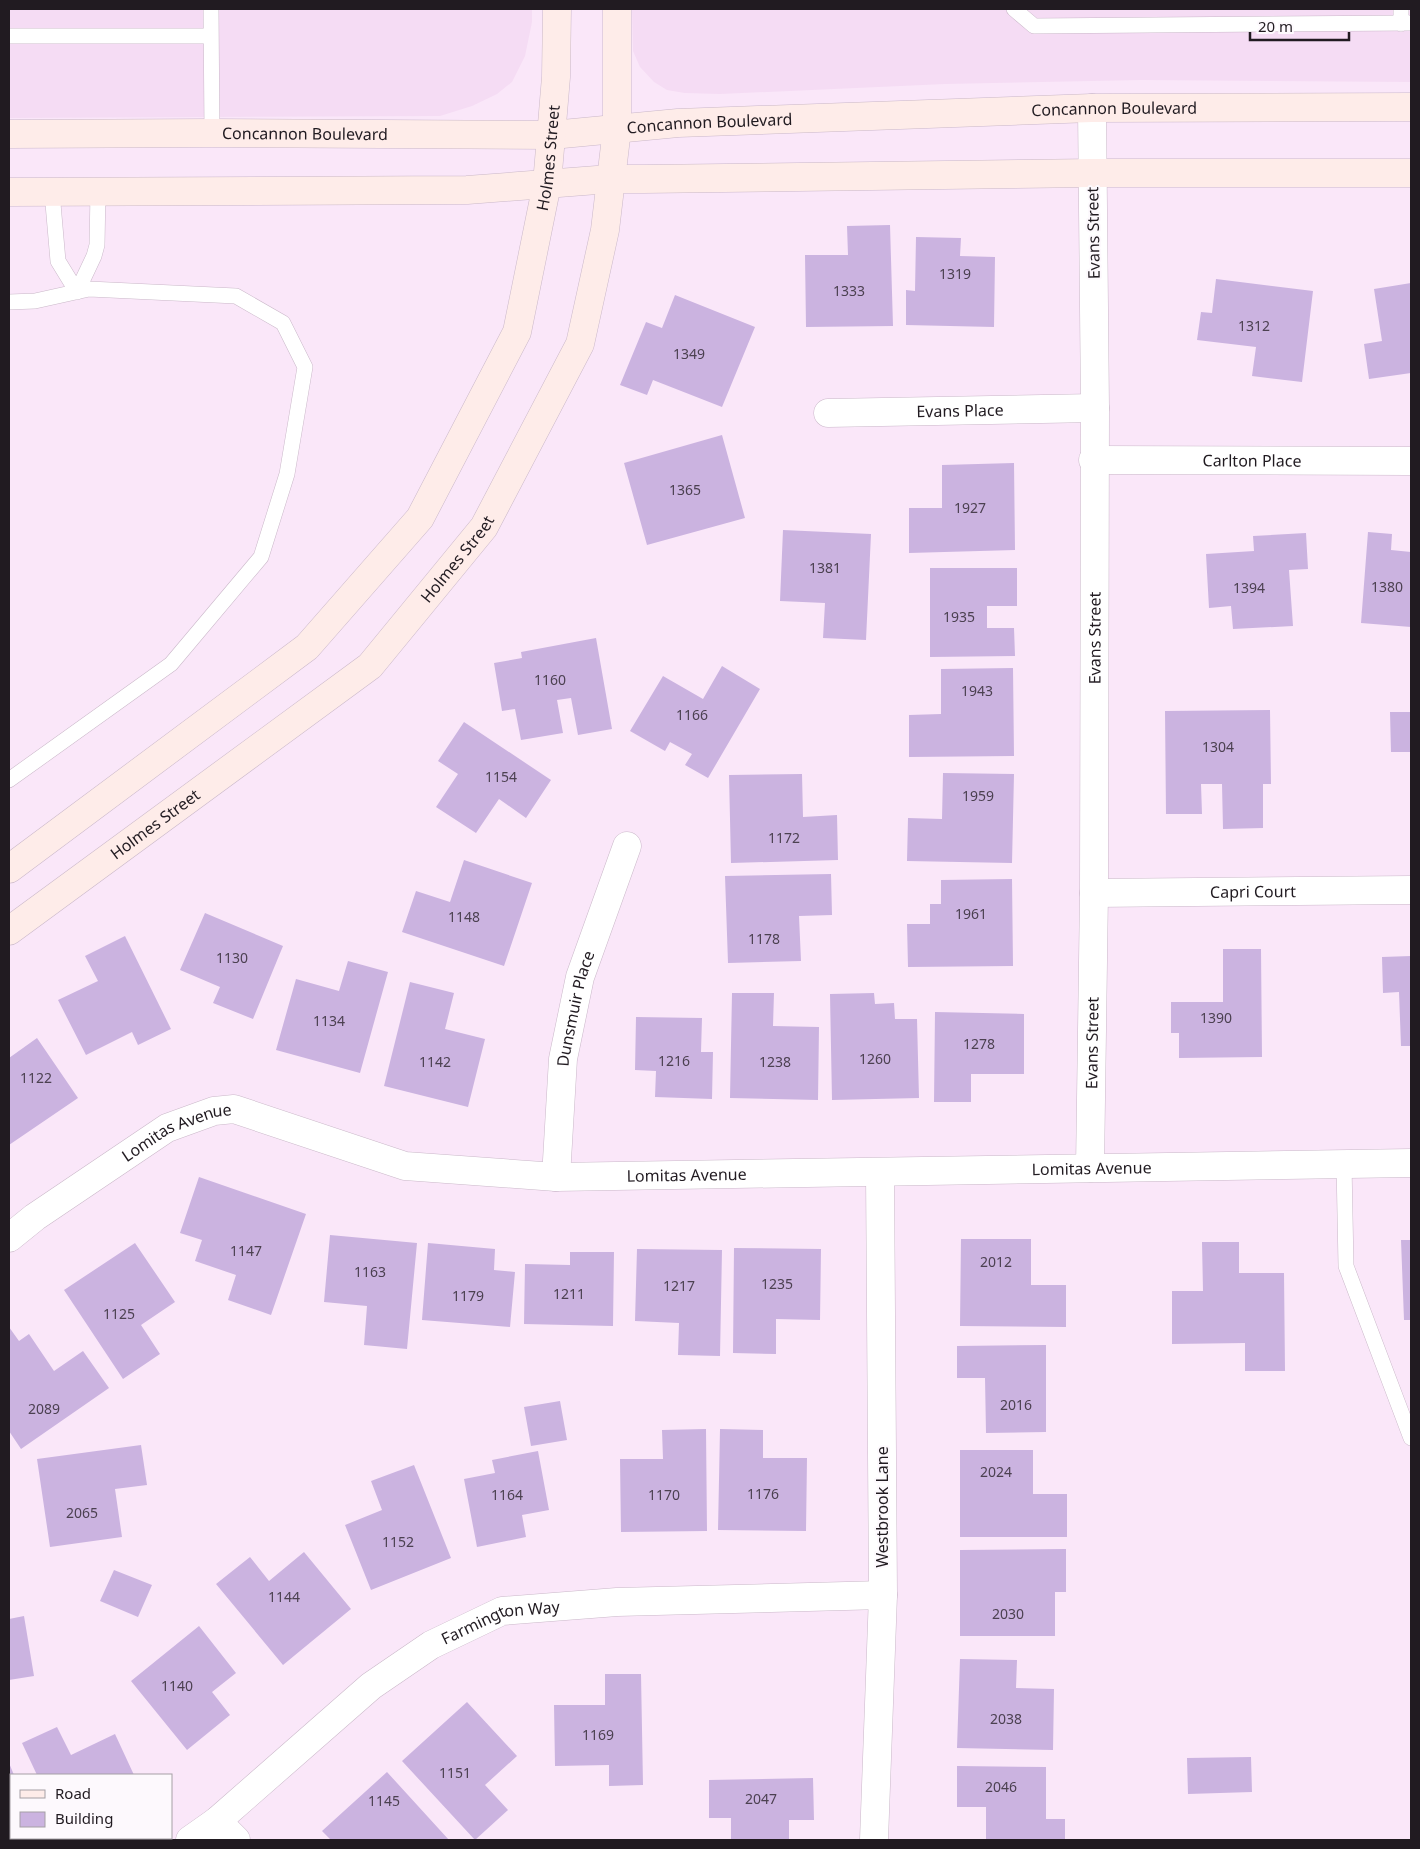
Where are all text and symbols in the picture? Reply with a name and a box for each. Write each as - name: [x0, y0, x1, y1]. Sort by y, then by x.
- scale bar: [1250, 10, 1349, 42]
- text: 20 m: [1258, 16, 1293, 36]
- street label: Concannon Boulevard: [1031, 97, 1197, 121]
- street label: Holmes Street: [531, 104, 565, 213]
- street label: Concannon Boulevard: [626, 108, 793, 139]
- street label: Concannon Boulevard: [222, 122, 388, 145]
- street label: Evans Street: [1081, 186, 1105, 279]
- house number: 1319: [939, 264, 971, 283]
- house number: 1333: [833, 281, 865, 300]
- house number: 1312: [1238, 316, 1270, 335]
- house number: 1349: [673, 344, 705, 363]
- street label: Evans Place: [916, 399, 1004, 422]
- street label: Carlton Place: [1203, 449, 1301, 472]
- house number: 1365: [669, 480, 701, 499]
- house number: 1927: [954, 498, 986, 517]
- street label: Holmes Street: [415, 511, 499, 607]
- house number: 1381: [809, 558, 841, 577]
- house number: 1380: [1371, 577, 1403, 596]
- house number: 1394: [1233, 578, 1265, 597]
- street label: Evans Street: [1083, 592, 1106, 684]
- house number: 1935: [943, 607, 975, 626]
- house number: 1160: [534, 670, 566, 689]
- house number: 1943: [961, 681, 993, 700]
- house number: 1166: [676, 705, 708, 724]
- house number: 1304: [1202, 737, 1234, 756]
- house number: 1154: [485, 767, 517, 786]
- street label: Holmes Street: [106, 783, 204, 864]
- house number: 1959: [962, 786, 994, 805]
- house number: 1172: [768, 828, 800, 847]
- street label: Capri Court: [1210, 880, 1296, 903]
- house number: 1961: [955, 904, 987, 923]
- house number: 1148: [448, 907, 480, 926]
- house number: 1178: [748, 929, 780, 948]
- house number: 1130: [216, 948, 248, 967]
- street label: Dunsmuir Place: [552, 948, 600, 1067]
- street label: Evans Street: [1080, 996, 1103, 1089]
- house number: 1390: [1200, 1008, 1232, 1027]
- house number: 1134: [313, 1011, 345, 1030]
- house number: 1278: [963, 1034, 995, 1053]
- house number: 1260: [859, 1049, 891, 1068]
- house number: 1216: [658, 1051, 690, 1070]
- house number: 1142: [419, 1052, 451, 1071]
- house number: 1238: [759, 1052, 791, 1071]
- house number: 1122: [20, 1068, 52, 1087]
- street label: Lomitas Avenue: [117, 1098, 232, 1167]
- street label: Lomitas Avenue: [1031, 1156, 1152, 1180]
- street label: Lomitas Avenue: [626, 1163, 747, 1187]
- house number: 1147: [230, 1241, 262, 1260]
- house number: 2012: [980, 1252, 1012, 1271]
- house number: 1163: [354, 1262, 386, 1281]
- house number: 1235: [761, 1274, 793, 1293]
- house number: 1217: [663, 1276, 695, 1295]
- house number: 1211: [553, 1284, 585, 1303]
- house number: 1179: [452, 1286, 484, 1305]
- house number: 1125: [103, 1304, 135, 1323]
- house number: 2016: [1000, 1395, 1032, 1414]
- house number: 2089: [28, 1399, 60, 1418]
- street label: Westbrook Lane: [871, 1446, 893, 1568]
- house number: 2024: [980, 1462, 1012, 1481]
- house number: 1176: [747, 1484, 779, 1503]
- house number: 1164: [491, 1485, 523, 1504]
- house number: 1170: [648, 1485, 680, 1504]
- house number: 2065: [66, 1503, 98, 1522]
- house number: 1152: [382, 1532, 414, 1551]
- house number: 1144: [268, 1587, 300, 1606]
- street label: Farmington Way: [438, 1595, 561, 1650]
- house number: 2030: [992, 1604, 1024, 1623]
- house number: 1140: [161, 1676, 193, 1695]
- house number: 2038: [990, 1709, 1022, 1728]
- house number: 1169: [582, 1725, 614, 1744]
- house number: 1151: [439, 1763, 471, 1782]
- legend: [10, 1774, 172, 1839]
- house number: 2046: [985, 1777, 1017, 1796]
- text: Road: [55, 1783, 91, 1803]
- house number: 2047: [745, 1789, 777, 1808]
- house number: 1145: [368, 1791, 400, 1810]
- text: Building: [55, 1808, 113, 1828]

